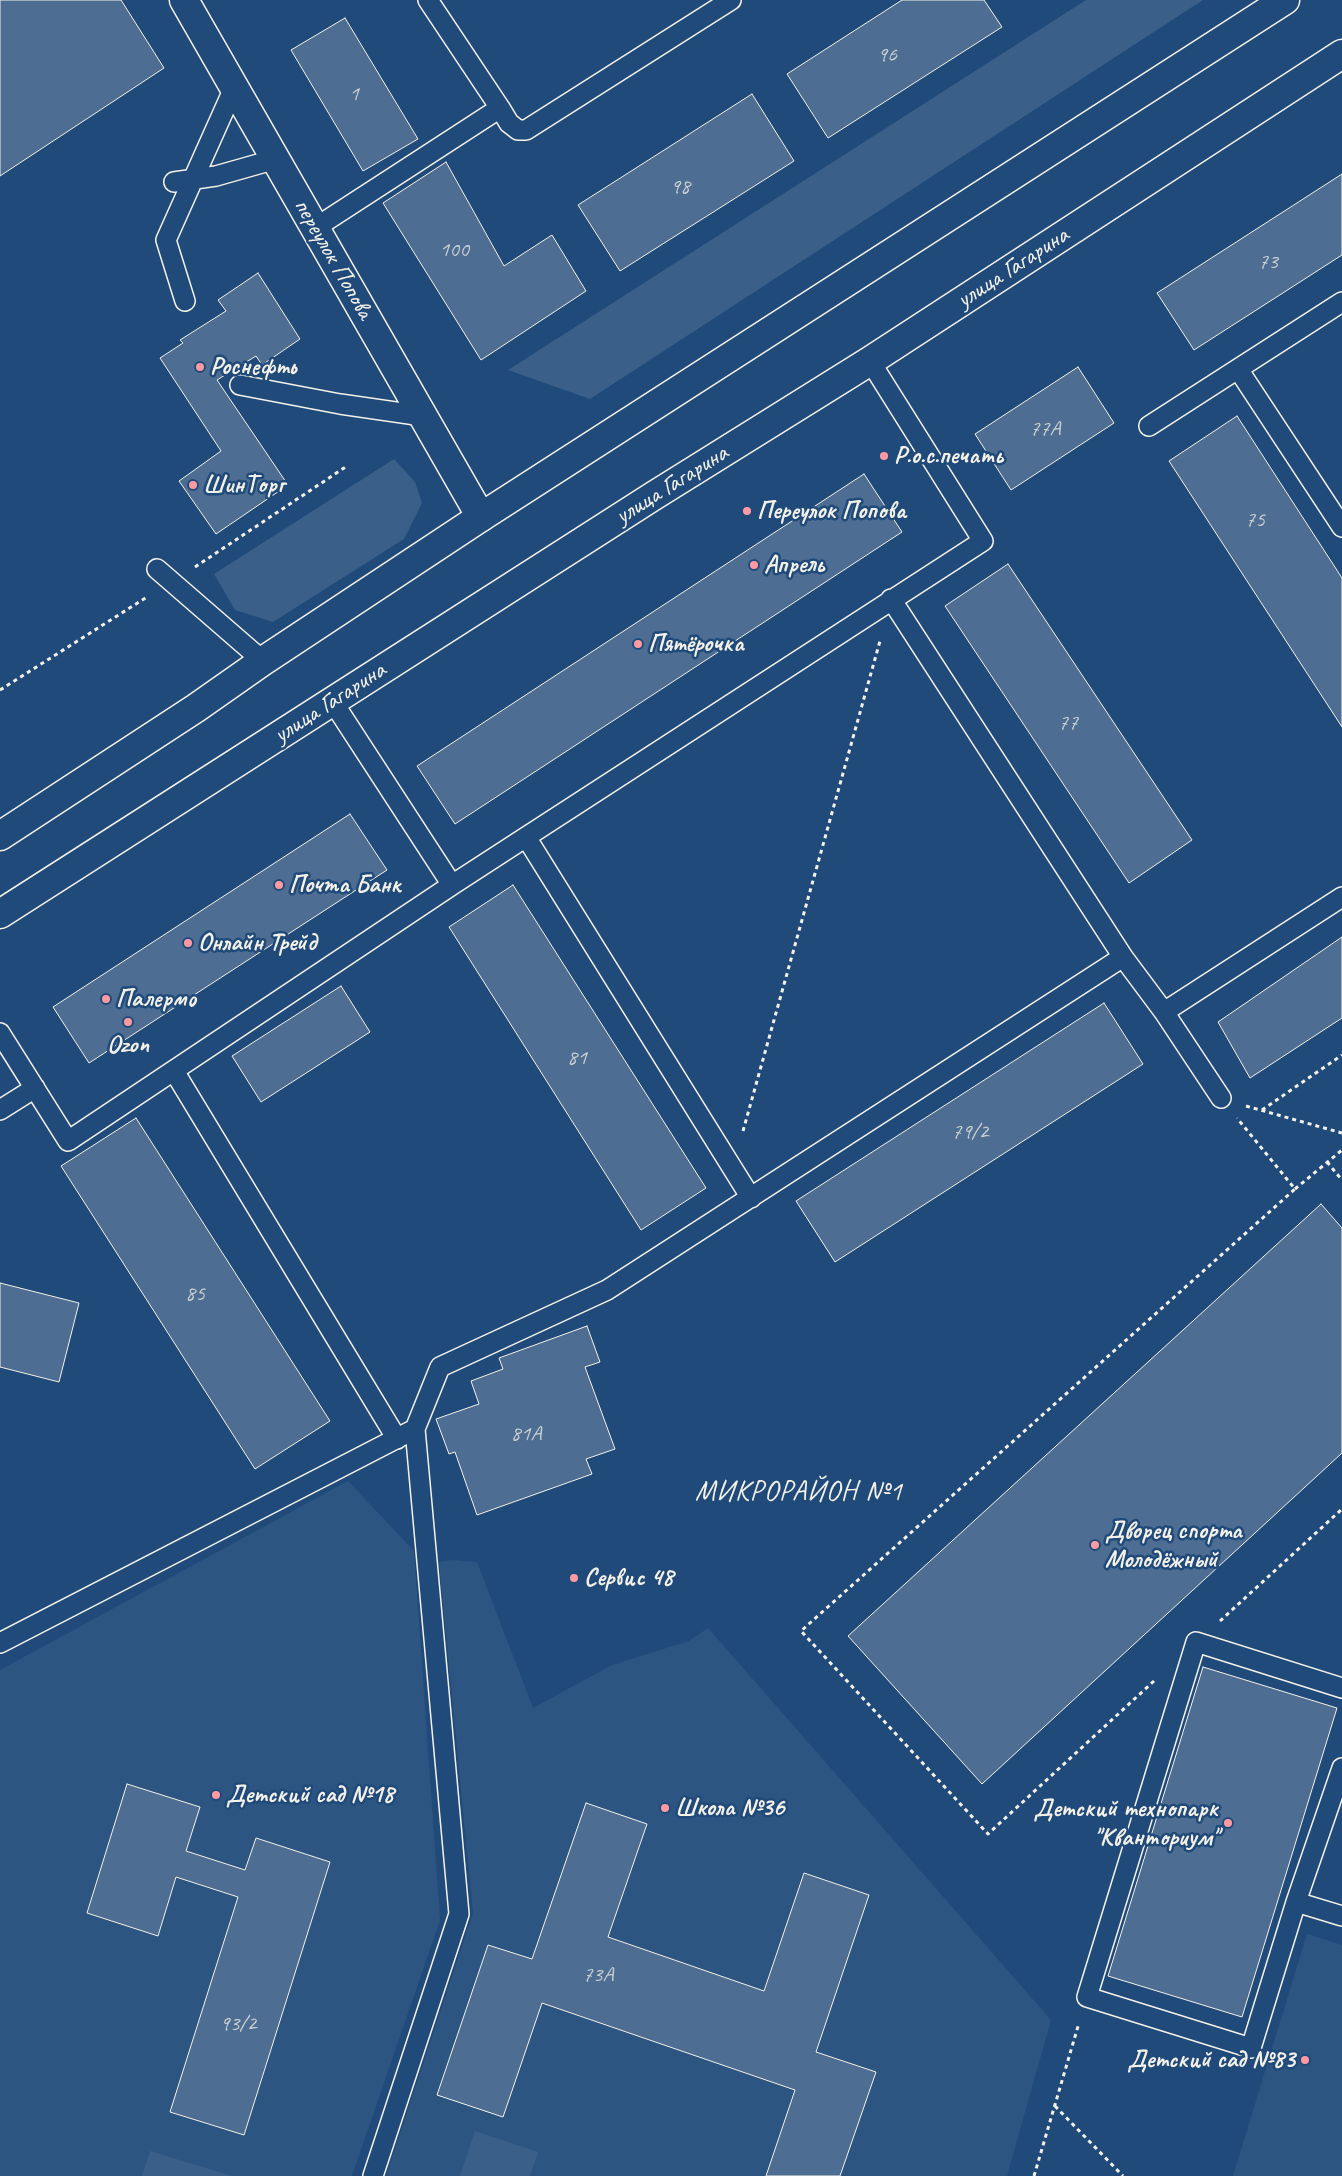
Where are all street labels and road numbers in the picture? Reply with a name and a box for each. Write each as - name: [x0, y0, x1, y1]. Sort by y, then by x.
- street label: переулок Попова: [286, 193, 380, 325]
- street label: улица Гагарина: [951, 221, 1075, 315]
- street label: улица Гагарина: [610, 438, 734, 532]
- street label: улица Гагарина: [268, 656, 392, 750]

